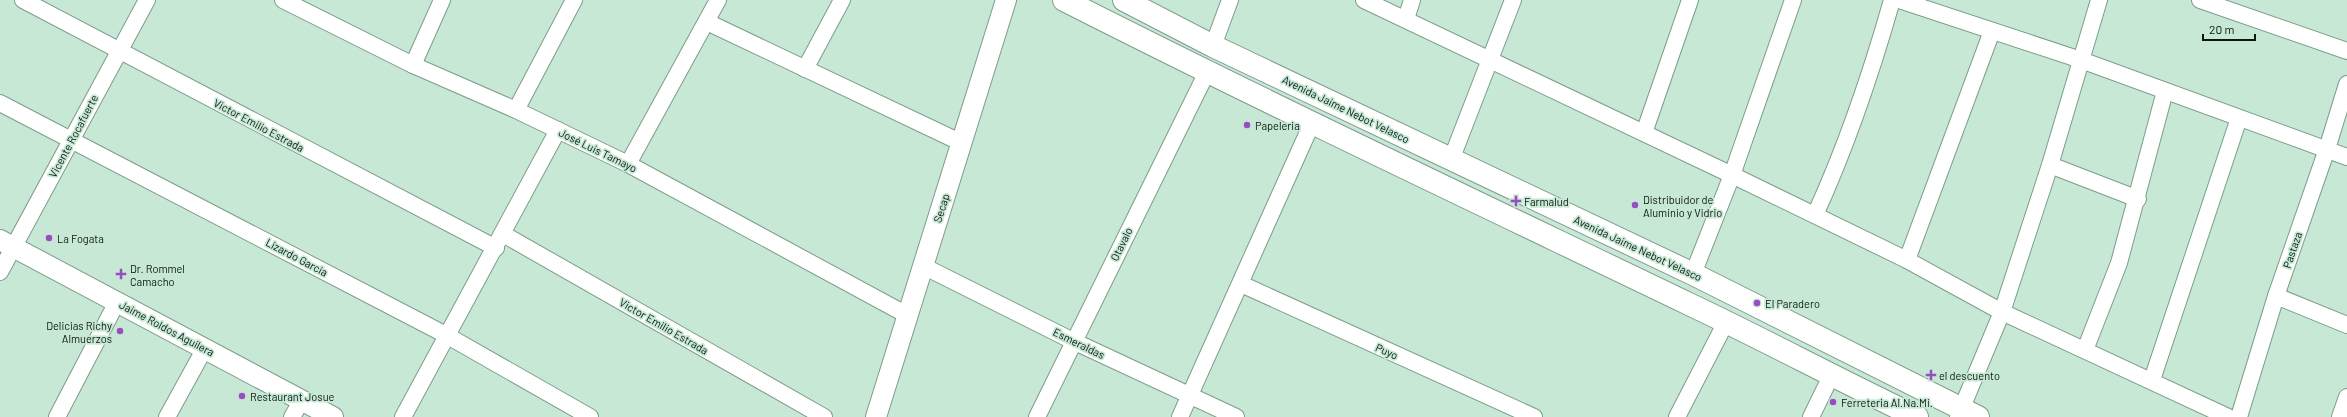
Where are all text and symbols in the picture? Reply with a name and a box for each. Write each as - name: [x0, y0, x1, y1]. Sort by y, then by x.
- scale bar: [2203, 16, 2255, 42]
- text: 20 m: [2209, 22, 2235, 36]
- street label: Avenida Jaime Nebot Velasco: [1280, 72, 1412, 146]
- street label: Vicente Rocafuerte: [46, 92, 100, 180]
- street label: Victor Emilio Estrada: [212, 96, 306, 154]
- place label: Papeleria: [1255, 119, 1300, 132]
- marker: Papeleria: [1242, 120, 1252, 130]
- street label: José Luis Tamayo: [557, 125, 639, 175]
- street label: Secap: [930, 192, 952, 224]
- place label: Distribuidor de Aluminio y Vidrio: [1643, 193, 1722, 219]
- place label: Farmalud: [1524, 195, 1569, 208]
- marker: Farmalud: [1511, 196, 1521, 206]
- marker: Distribuidor de Aluminio y Vidrio: [1630, 200, 1640, 210]
- street label: Avenida Jaime Nebot Velasco: [1572, 213, 1704, 283]
- street label: Otavalo: [1107, 225, 1135, 263]
- street label: Pastaza: [2280, 230, 2304, 270]
- place label: La Fogata: [57, 232, 104, 245]
- marker: La Fogata: [44, 233, 54, 243]
- street label: Lizardo Garcia: [264, 235, 330, 279]
- place label: Dr. Rommel Camacho: [130, 262, 185, 288]
- marker: Dr. Rommel Camacho: [115, 268, 127, 280]
- street label: Victor Emilio Estrada: [617, 295, 711, 357]
- street label: Jaime Roldos Aguilera: [117, 297, 217, 359]
- place label: El Paradero: [1765, 297, 1820, 310]
- marker: El Paradero: [1752, 298, 1762, 308]
- place label: Delicias Richy Almuerzos: [46, 319, 112, 345]
- street label: Esmeraldas: [1051, 325, 1107, 361]
- marker: Delicias Richy Almuerzos: [115, 326, 125, 336]
- street label: Puyo: [1374, 340, 1400, 362]
- place label: el descuento: [1939, 369, 2000, 382]
- marker: el descuento: [1926, 370, 1936, 380]
- place label: Restaurant Josue: [250, 390, 335, 403]
- marker: Restaurant Josue: [237, 391, 247, 401]
- place label: Ferreteria Al.Na.Mi.: [1841, 396, 1933, 409]
- marker: Ferreteria Al.Na.Mi.: [1828, 397, 1838, 407]

